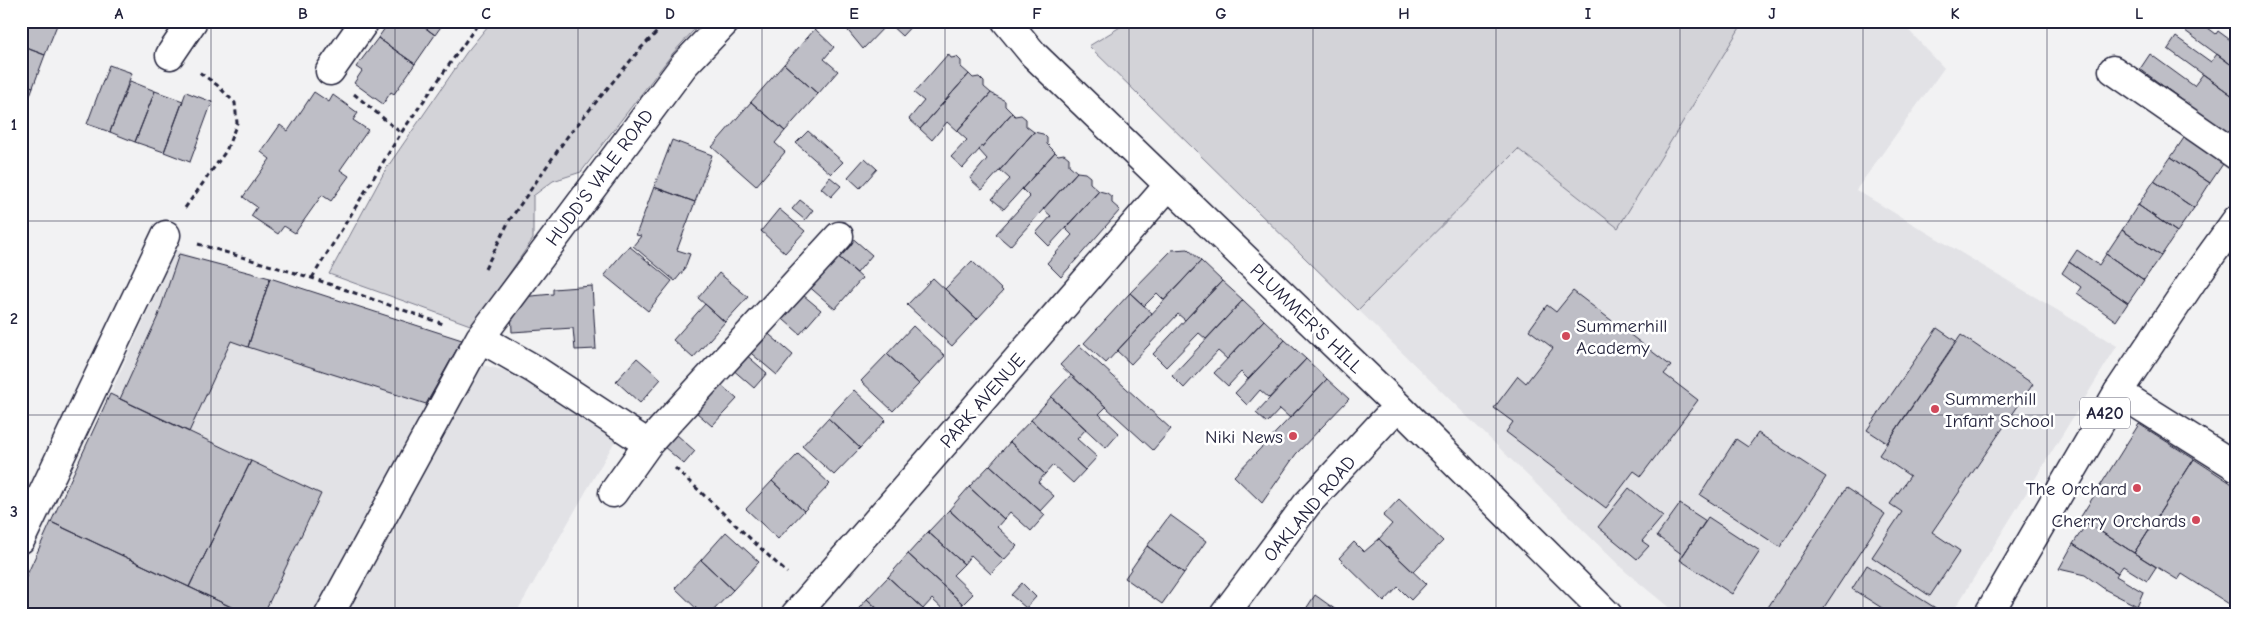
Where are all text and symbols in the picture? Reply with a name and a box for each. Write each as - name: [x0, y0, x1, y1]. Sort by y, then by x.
- text: A: [115, 5, 124, 23]
- text: B: [298, 5, 308, 23]
- text: C: [481, 5, 491, 23]
- text: D: [665, 5, 675, 23]
- text: E: [849, 5, 859, 23]
- text: F: [1032, 5, 1042, 23]
- text: G: [1215, 5, 1227, 23]
- text: H: [1398, 5, 1410, 23]
- text: I: [1585, 5, 1591, 23]
- text: J: [1768, 5, 1776, 23]
- text: K: [1950, 5, 1960, 23]
- text: L: [2135, 5, 2143, 23]
- street label: HUDD'S VALE ROAD: [541, 105, 658, 250]
- text: 1: [11, 116, 17, 134]
- street label: PLUMMER'S HILL: [1245, 259, 1368, 378]
- text: 2: [10, 310, 18, 328]
- place label: Summerhill Academy: [1576, 315, 1668, 359]
- marker: Summerhill Academy: [1560, 330, 1572, 342]
- street label: PARK AVENUE: [936, 349, 1030, 452]
- place label: Summerhill Infant School: [1945, 388, 2054, 432]
- road number: A420: [2080, 398, 2130, 428]
- marker: Summerhill Infant School: [1929, 403, 1941, 415]
- place label: Niki News: [1205, 426, 1283, 448]
- marker: Niki News: [1287, 430, 1299, 442]
- street label: OAKLAND ROAD: [1259, 451, 1361, 566]
- place label: The Orchard: [2026, 478, 2127, 500]
- marker: The Orchard: [2131, 482, 2143, 494]
- text: 3: [10, 503, 18, 521]
- place label: Cherry Orchards: [2051, 510, 2186, 532]
- marker: Cherry Orchards: [2190, 514, 2202, 526]

